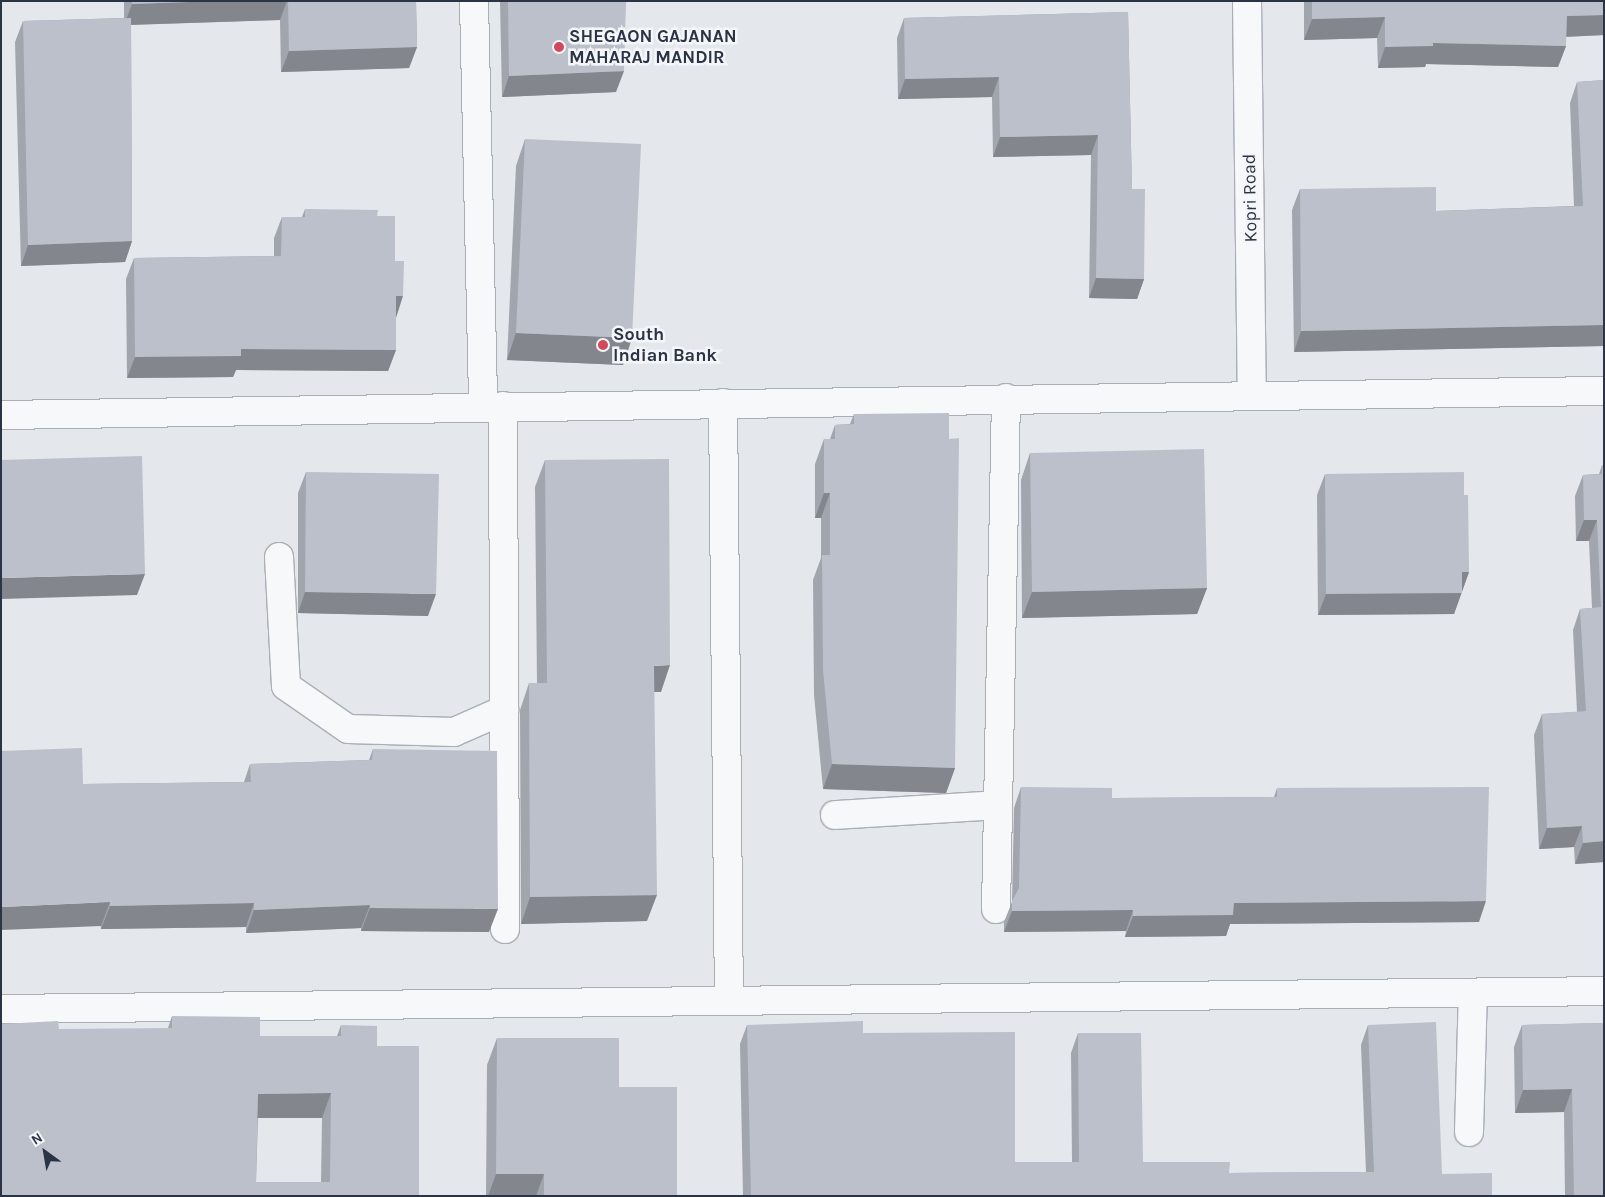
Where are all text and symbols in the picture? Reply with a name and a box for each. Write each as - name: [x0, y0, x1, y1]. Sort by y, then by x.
- place label: SHEGAON GAJANAN MAHARAJ MANDIR: [569, 26, 737, 68]
- marker: SHEGAON GAJANAN MAHARAJ MANDIR: [553, 41, 565, 53]
- street label: Kopri Road: [1238, 153, 1262, 243]
- place label: South Indian Bank: [613, 324, 717, 366]
- marker: South Indian Bank: [597, 339, 609, 351]
- north arrow: [20, 1127, 70, 1177]
- text: N: [28, 1129, 46, 1149]

